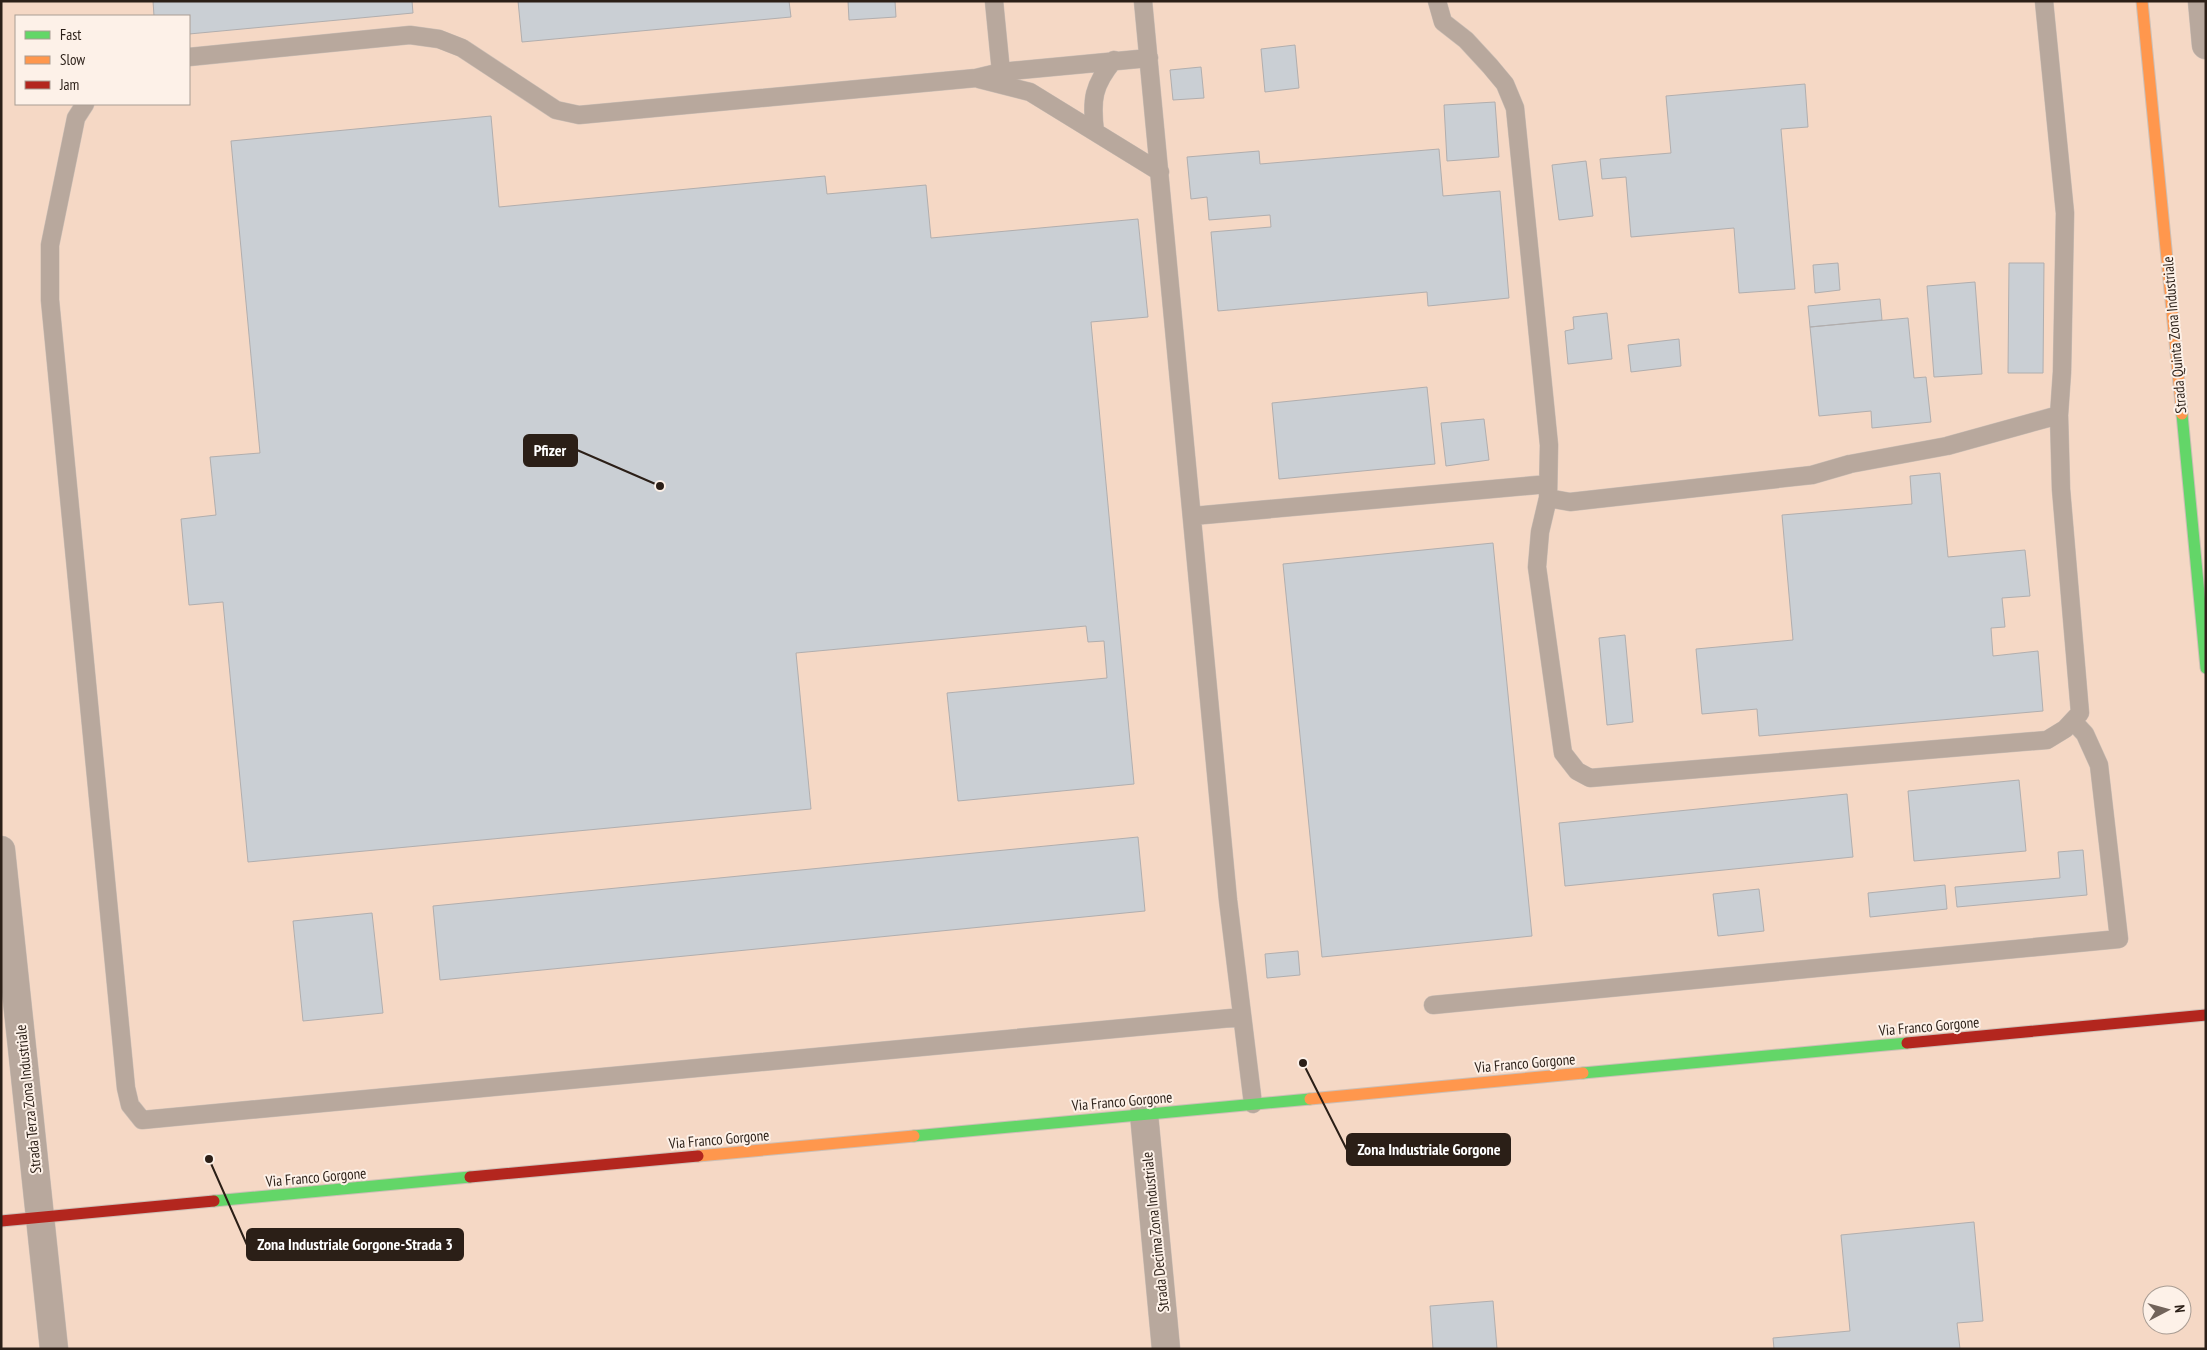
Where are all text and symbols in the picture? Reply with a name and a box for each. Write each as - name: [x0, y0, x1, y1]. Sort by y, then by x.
- legend: [15, 15, 190, 105]
- text: Fast: [60, 25, 81, 44]
- text: Slow: [60, 50, 85, 69]
- text: Jam: [59, 75, 79, 94]
- street label: Strada Quinta Zona Industriale: [2158, 256, 2190, 414]
- callout: Pfizer: [524, 435, 577, 466]
- text: Pfizer: [534, 440, 567, 460]
- street label: Via Franco Gorgone: [1877, 1012, 1980, 1040]
- street label: Strada Terza Zona Industriale: [11, 1024, 45, 1174]
- street label: Via Franco Gorgone: [1473, 1049, 1576, 1077]
- street label: Via Franco Gorgone: [1070, 1087, 1173, 1115]
- street label: Via Franco Gorgone: [667, 1125, 770, 1153]
- callout: Zona Industriale Gorgone: [1347, 1134, 1510, 1165]
- text: Zona Industriale Gorgone: [1357, 1139, 1501, 1159]
- street label: Strada Decima Zona Industriale: [1137, 1151, 1173, 1313]
- street label: Via Franco Gorgone: [264, 1163, 367, 1191]
- callout: Zona Industriale Gorgone-Strada 3: [247, 1229, 463, 1260]
- text: Zona Industriale Gorgone-Strada 3: [257, 1234, 453, 1254]
- north arrow: [2142, 1285, 2192, 1335]
- text: N: [2171, 1304, 2189, 1313]

